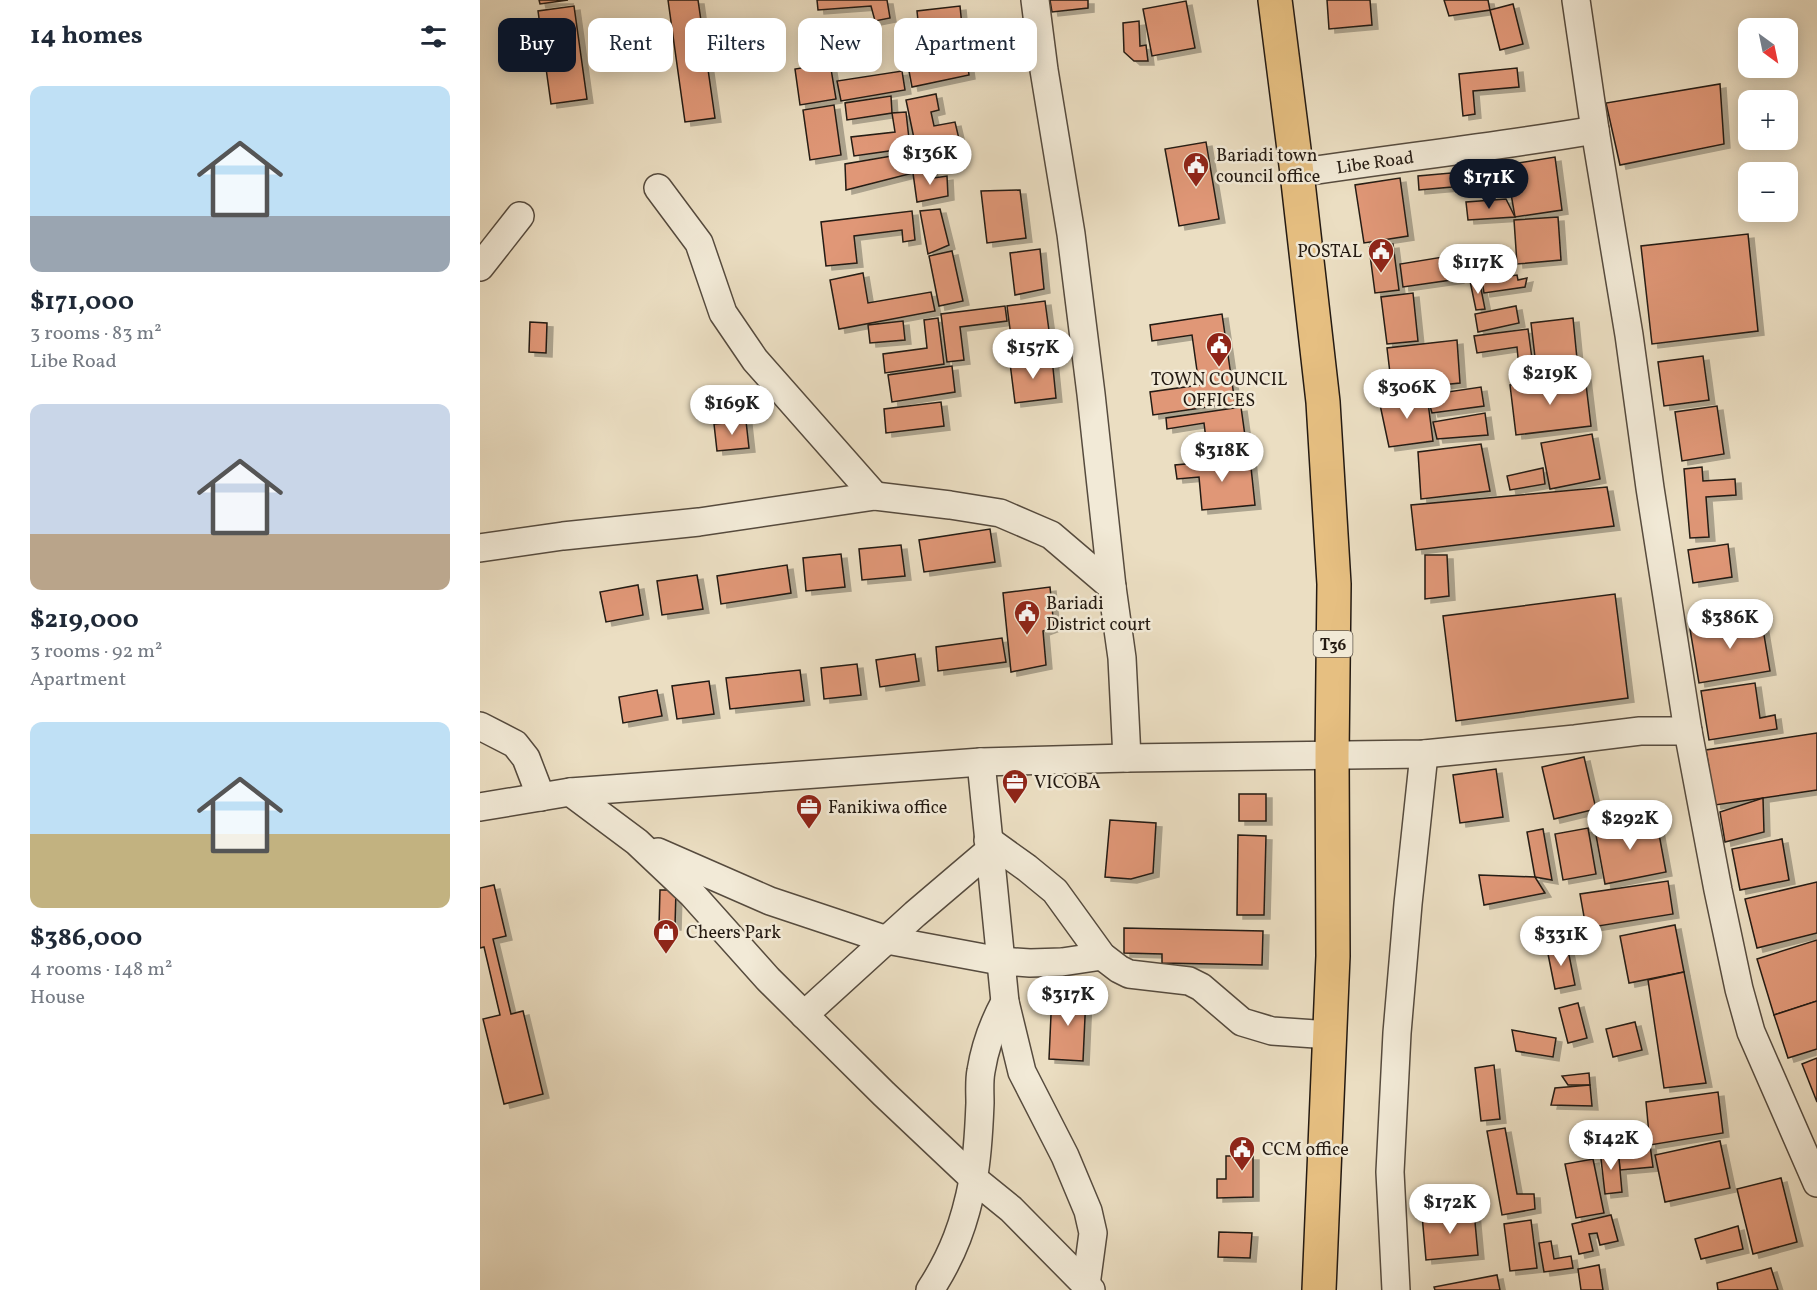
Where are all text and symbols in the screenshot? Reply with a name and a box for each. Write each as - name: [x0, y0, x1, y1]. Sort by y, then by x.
- text: 14 homes: [30, 18, 143, 54]
- chip: Buy: [498, 18, 576, 72]
- chip: Rent: [588, 18, 673, 72]
- chip: Filters: [685, 18, 786, 72]
- chip: New: [798, 18, 882, 72]
- chip: Apartment: [894, 18, 1037, 72]
- north arrow: [1738, 18, 1798, 78]
- map controls: [1738, 18, 1798, 222]
- icon: filters: [417, 20, 450, 53]
- button: +: [1738, 90, 1798, 150]
- icon: home: [186, 125, 294, 233]
- pin: $136K: [888, 135, 972, 186]
- text: $136K: [903, 140, 957, 168]
- place label: Bariadi town council office: [1216, 144, 1320, 190]
- street label: Libe Road: [1335, 146, 1416, 181]
- public building icon: Bariadi town council office: [1181, 150, 1211, 188]
- pin: $171K: [1447, 159, 1531, 210]
- button: −: [1738, 162, 1798, 222]
- text: $171K: [1463, 164, 1515, 192]
- public building icon: POSTAL: [1366, 236, 1396, 274]
- place label: POSTAL: [1297, 240, 1362, 265]
- pin: $117K: [1436, 244, 1520, 295]
- text: $117K: [1452, 249, 1504, 277]
- text: $171,000: [30, 284, 134, 320]
- text: 3 rooms · 83 m²: [30, 320, 162, 348]
- pin: $157K: [991, 329, 1075, 380]
- public building icon: TOWN COUNCIL OFFICES: [1204, 330, 1234, 368]
- text: $157K: [1007, 334, 1059, 362]
- text: Libe Road: [30, 348, 117, 376]
- pin: $219K: [1508, 355, 1592, 406]
- text: $219K: [1522, 360, 1578, 388]
- place label: TOWN COUNCIL OFFICES: [1151, 368, 1287, 414]
- pin: $306K: [1365, 369, 1449, 420]
- text: $306K: [1378, 374, 1436, 402]
- pin: $169K: [690, 385, 774, 436]
- text: $169K: [704, 390, 760, 418]
- pin: $318K: [1180, 432, 1264, 483]
- text: $318K: [1195, 437, 1249, 465]
- icon: home: [186, 443, 294, 551]
- place label: Bariadi District court: [1046, 592, 1151, 638]
- public building icon: Bariadi District court: [1012, 598, 1042, 636]
- pin: $386K: [1688, 599, 1772, 650]
- text: $219,000: [30, 602, 139, 638]
- text: $386K: [1701, 604, 1759, 632]
- road number: T36: [1314, 631, 1352, 657]
- text: 3 rooms · 92 m²: [30, 638, 162, 666]
- text: Apartment: [30, 666, 126, 694]
- icon: home: [186, 761, 294, 869]
- office icon: VICOBA: [1000, 767, 1030, 805]
- place label: VICOBA: [1034, 771, 1101, 796]
- office icon: Fanikiwa office: [794, 792, 824, 830]
- place label: Fanikiwa office: [828, 796, 947, 821]
- pin: $292K: [1588, 800, 1672, 851]
- text: $292K: [1601, 805, 1659, 833]
- pin: $331K: [1519, 916, 1603, 967]
- shop icon: Cheers Park: [651, 917, 681, 955]
- text: $386,000: [30, 920, 142, 956]
- place label: Cheers Park: [686, 921, 781, 946]
- text: $331K: [1534, 921, 1588, 949]
- text: 4 rooms · 148 m²: [30, 956, 172, 984]
- pin: $317K: [1026, 976, 1110, 1027]
- text: $317K: [1041, 981, 1095, 1009]
- text: House: [30, 984, 85, 1012]
- pin: $142K: [1569, 1120, 1653, 1171]
- text: $142K: [1583, 1125, 1639, 1153]
- public building icon: CCM office: [1227, 1134, 1257, 1172]
- place label: CCM office: [1262, 1138, 1349, 1163]
- pin: $172K: [1408, 1184, 1492, 1235]
- text: $172K: [1423, 1189, 1477, 1217]

